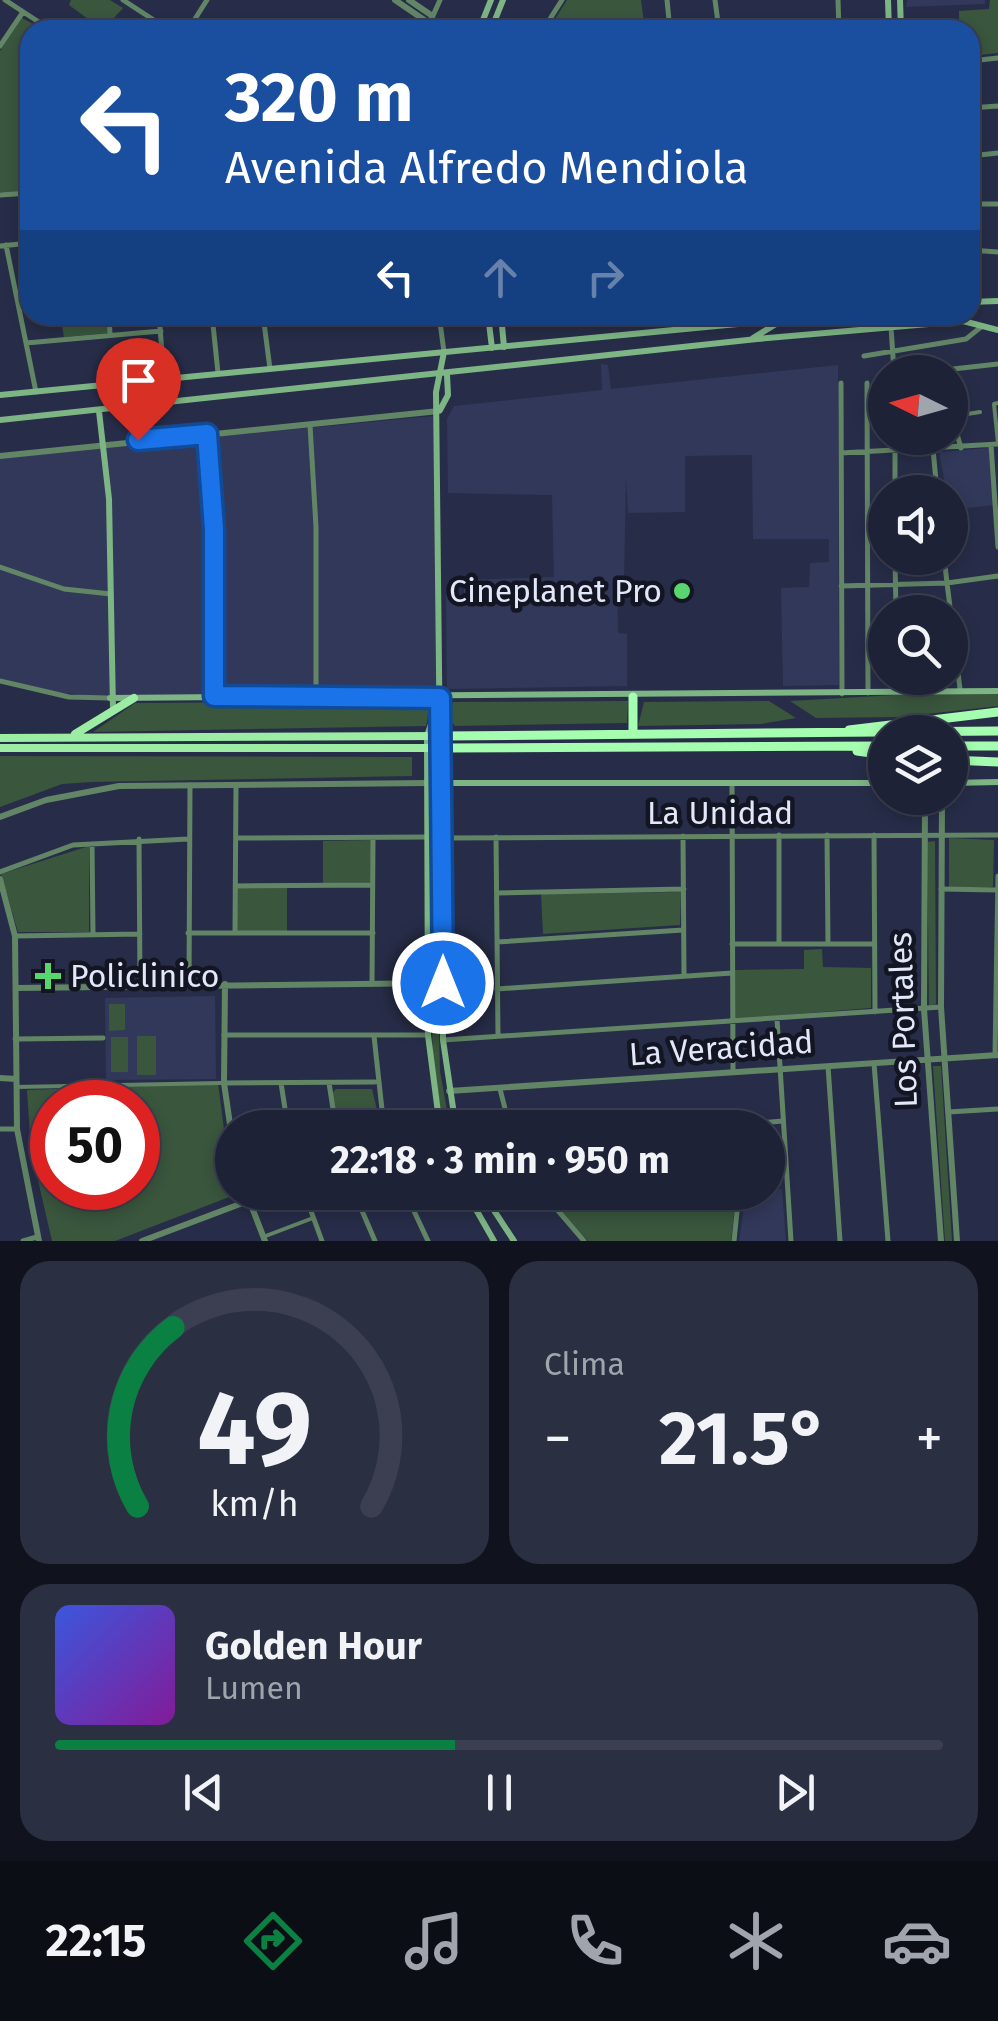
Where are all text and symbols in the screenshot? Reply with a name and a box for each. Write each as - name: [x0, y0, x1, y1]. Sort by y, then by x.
- text: 320 m: [225, 56, 414, 140]
- icon: left: [60, 60, 190, 190]
- text: Avenida Alfredo Mendiola: [225, 141, 749, 195]
- icon: left: [368, 250, 423, 305]
- icon: ahead: [473, 250, 528, 305]
- icon: right: [578, 250, 633, 305]
- pin: [96, 338, 181, 441]
- icon: arrive: [111, 353, 166, 408]
- north arrow: [868, 355, 968, 455]
- map controls: [868, 355, 968, 815]
- button: sound: [868, 475, 968, 575]
- place label: Cineplanet Pro: [449, 572, 662, 610]
- marker: Cineplanet Pro: [671, 580, 693, 602]
- button: search: [868, 595, 968, 695]
- button: layers: [868, 715, 968, 815]
- street label: La Unidad: [647, 794, 793, 832]
- position arrow: [391, 931, 495, 1035]
- street label: Los Portales: [881, 931, 925, 1109]
- place label: Policlinico: [70, 957, 220, 995]
- marker: Policlinico: [35, 963, 61, 989]
- street label: La Veracidad: [628, 1023, 814, 1073]
- speed limit sign: 50: [30, 1080, 160, 1210]
- text: 22:18 · 3 min · 950 m: [330, 1137, 670, 1183]
- text: Clima: [544, 1345, 625, 1383]
- text: 49: [197, 1367, 312, 1492]
- text: 21.5°: [659, 1394, 828, 1484]
- text: −: [544, 1406, 572, 1472]
- text: +: [916, 1406, 943, 1472]
- text: km/h: [210, 1483, 299, 1525]
- text: Golden Hour: [205, 1623, 422, 1669]
- text: Lumen: [205, 1669, 303, 1707]
- icon: previous: [176, 1765, 231, 1820]
- icon: pause: [472, 1765, 527, 1820]
- icon: next: [768, 1765, 823, 1820]
- icon: directions: [238, 1906, 308, 1976]
- icon: music: [399, 1906, 469, 1976]
- icon: phone: [560, 1906, 630, 1976]
- icon: climate: [721, 1906, 791, 1976]
- icon: car: [882, 1906, 952, 1976]
- text: 22:15: [46, 1914, 146, 1968]

